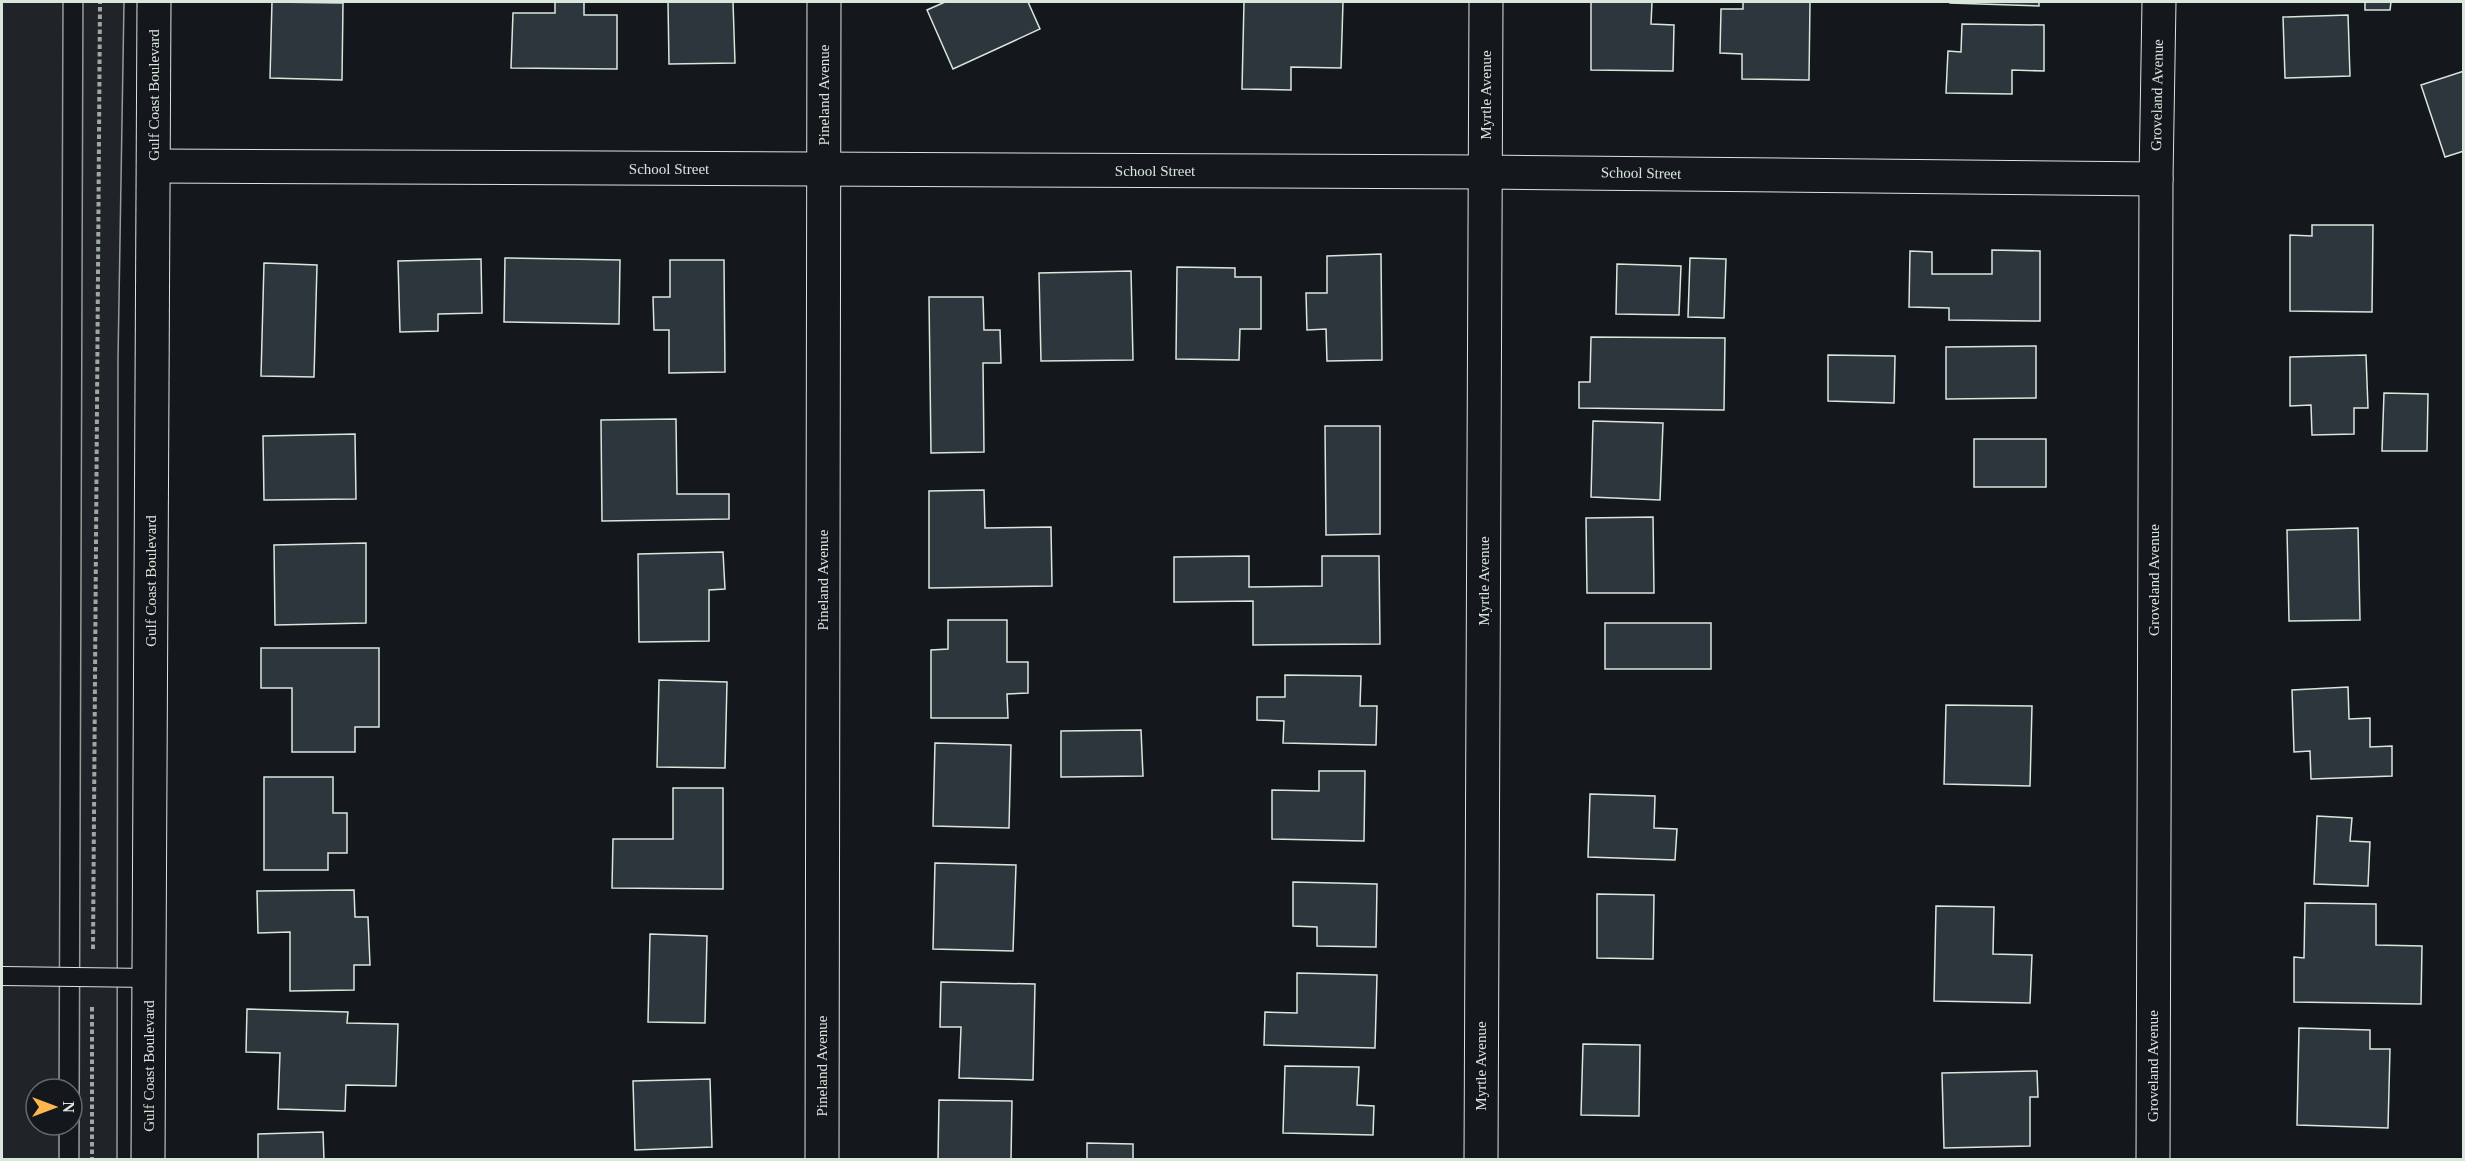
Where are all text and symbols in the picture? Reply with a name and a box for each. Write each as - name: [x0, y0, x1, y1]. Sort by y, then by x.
- street label: Gulf Coast Boulevard: [146, 29, 162, 161]
- street label: Groveland Avenue: [2148, 39, 2166, 151]
- street label: Pineland Avenue: [816, 44, 832, 145]
- street label: Myrtle Avenue: [1478, 50, 1494, 140]
- street label: School Street: [629, 161, 710, 177]
- street label: School Street: [1115, 163, 1196, 179]
- street label: School Street: [1601, 164, 1682, 182]
- street label: Gulf Coast Boulevard: [143, 515, 159, 647]
- street label: Groveland Avenue: [2146, 524, 2162, 636]
- street label: Pineland Avenue: [815, 529, 831, 630]
- street label: Myrtle Avenue: [1476, 536, 1492, 626]
- street label: Gulf Coast Boulevard: [141, 1000, 157, 1132]
- street label: Groveland Avenue: [2145, 1010, 2161, 1122]
- street label: Pineland Avenue: [814, 1015, 830, 1116]
- street label: Myrtle Avenue: [1473, 1021, 1489, 1111]
- north arrow: [24, 1077, 84, 1137]
- text: N: [60, 1101, 77, 1113]

